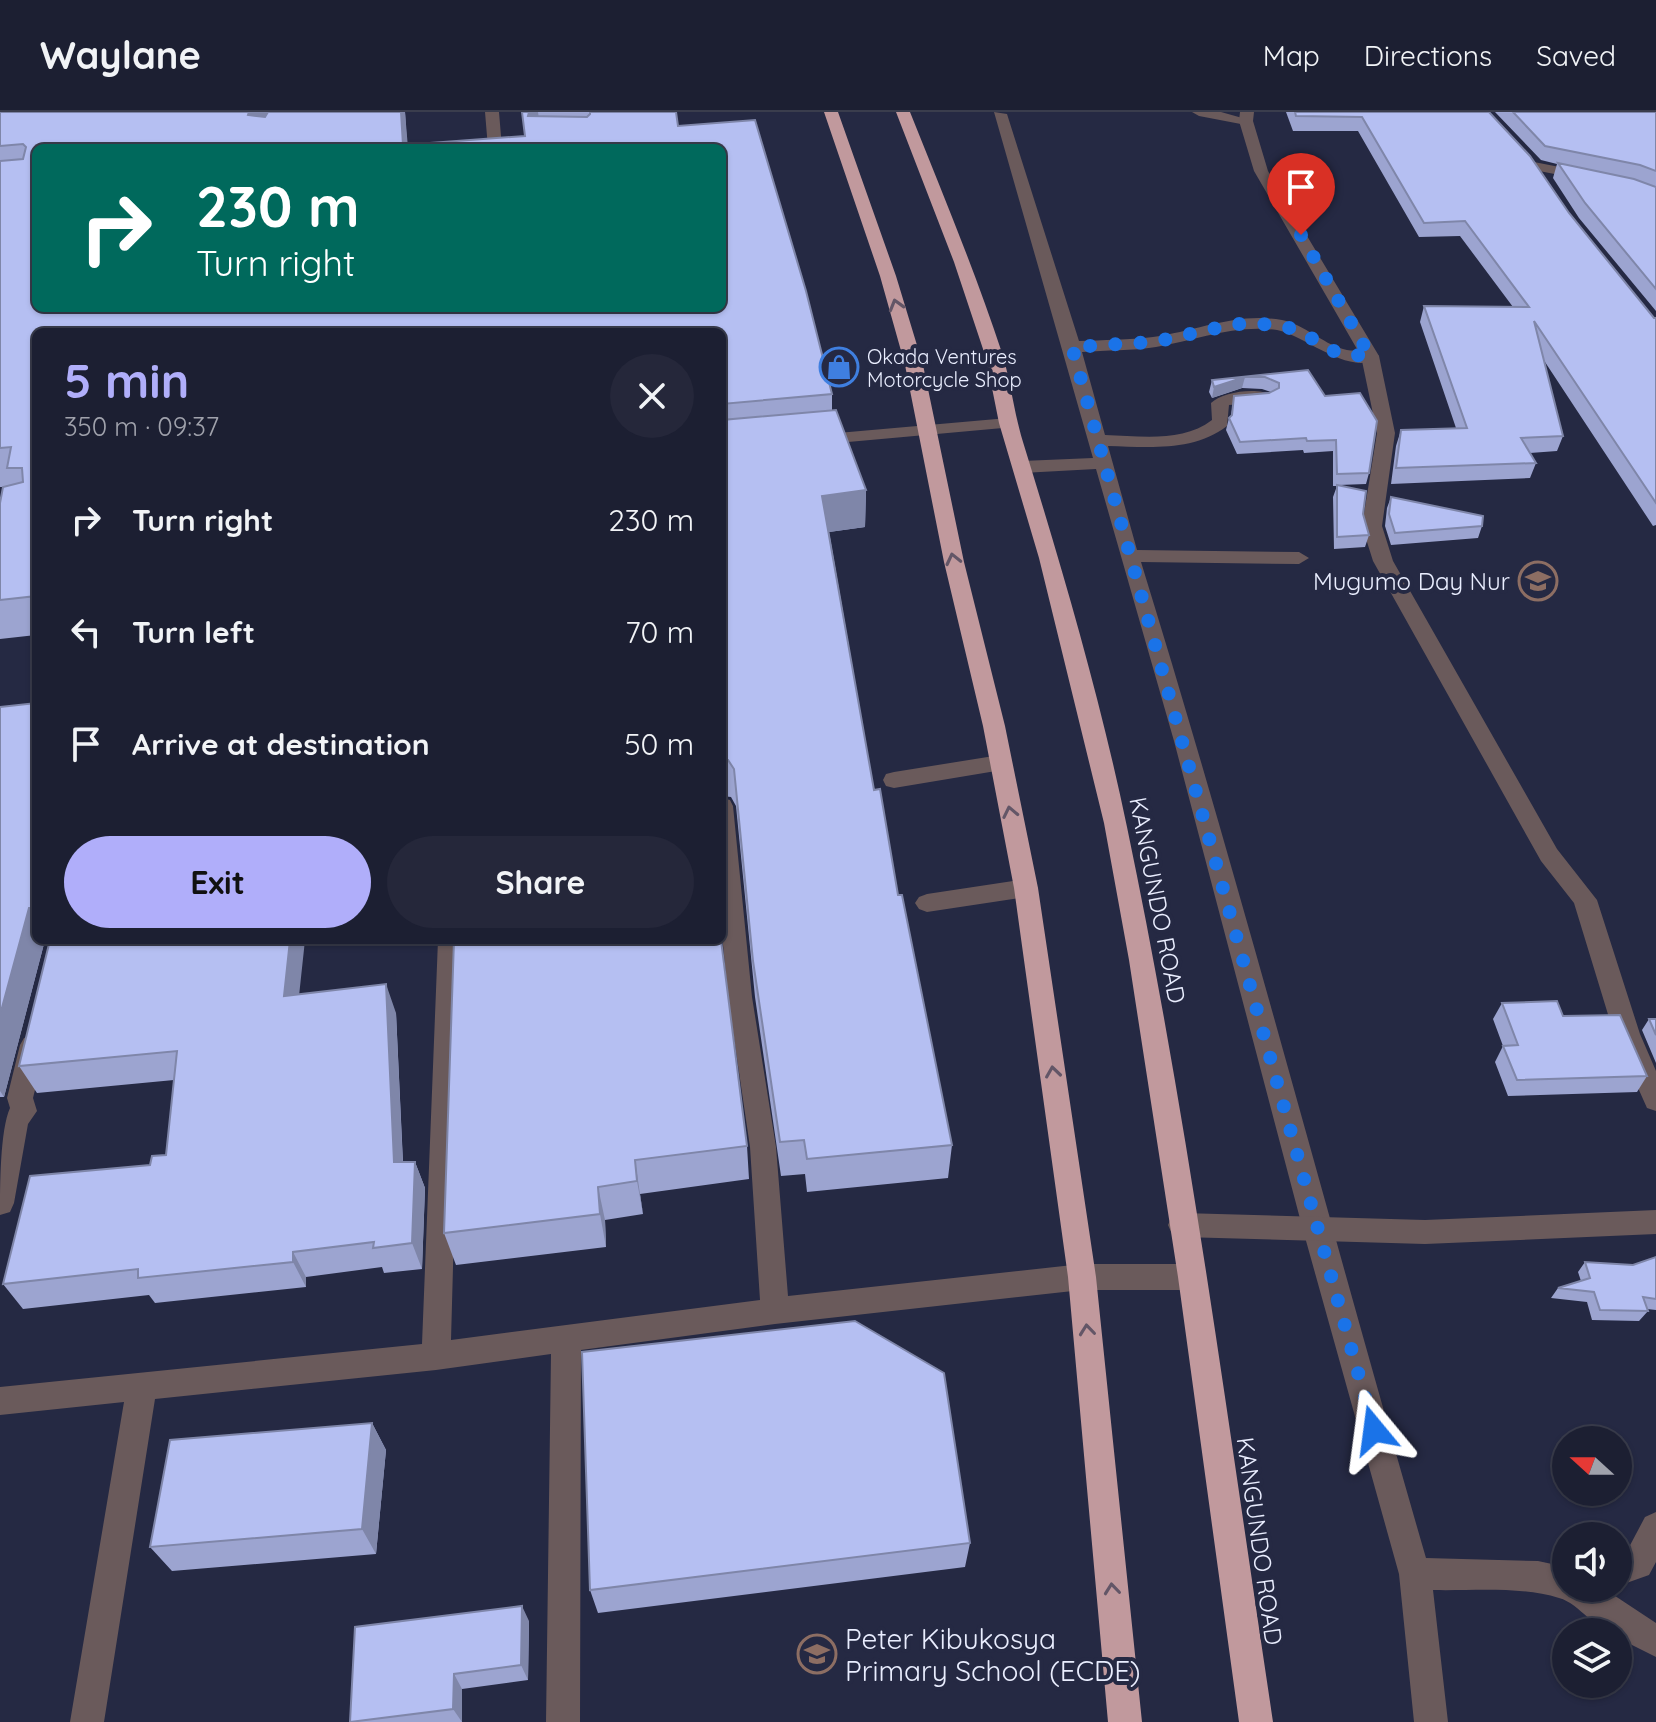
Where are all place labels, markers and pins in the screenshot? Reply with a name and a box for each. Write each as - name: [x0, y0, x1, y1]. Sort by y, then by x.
- pin: [1267, 153, 1335, 235]
- place label: Okada Ventures Motorcycle Shop: [867, 344, 1022, 392]
- shop icon: Okada Ventures Motorcycle Shop: [818, 346, 860, 388]
- school or university icon: Mugumo Day Nur: [1517, 560, 1559, 602]
- place label: Mugumo Day Nur: [1313, 566, 1510, 596]
- place label: Peter Kibukosya Primary School (ECDE): [845, 1621, 1141, 1688]
- school or university icon: Peter Kibukosya Primary School (ECDE): [796, 1633, 838, 1675]

